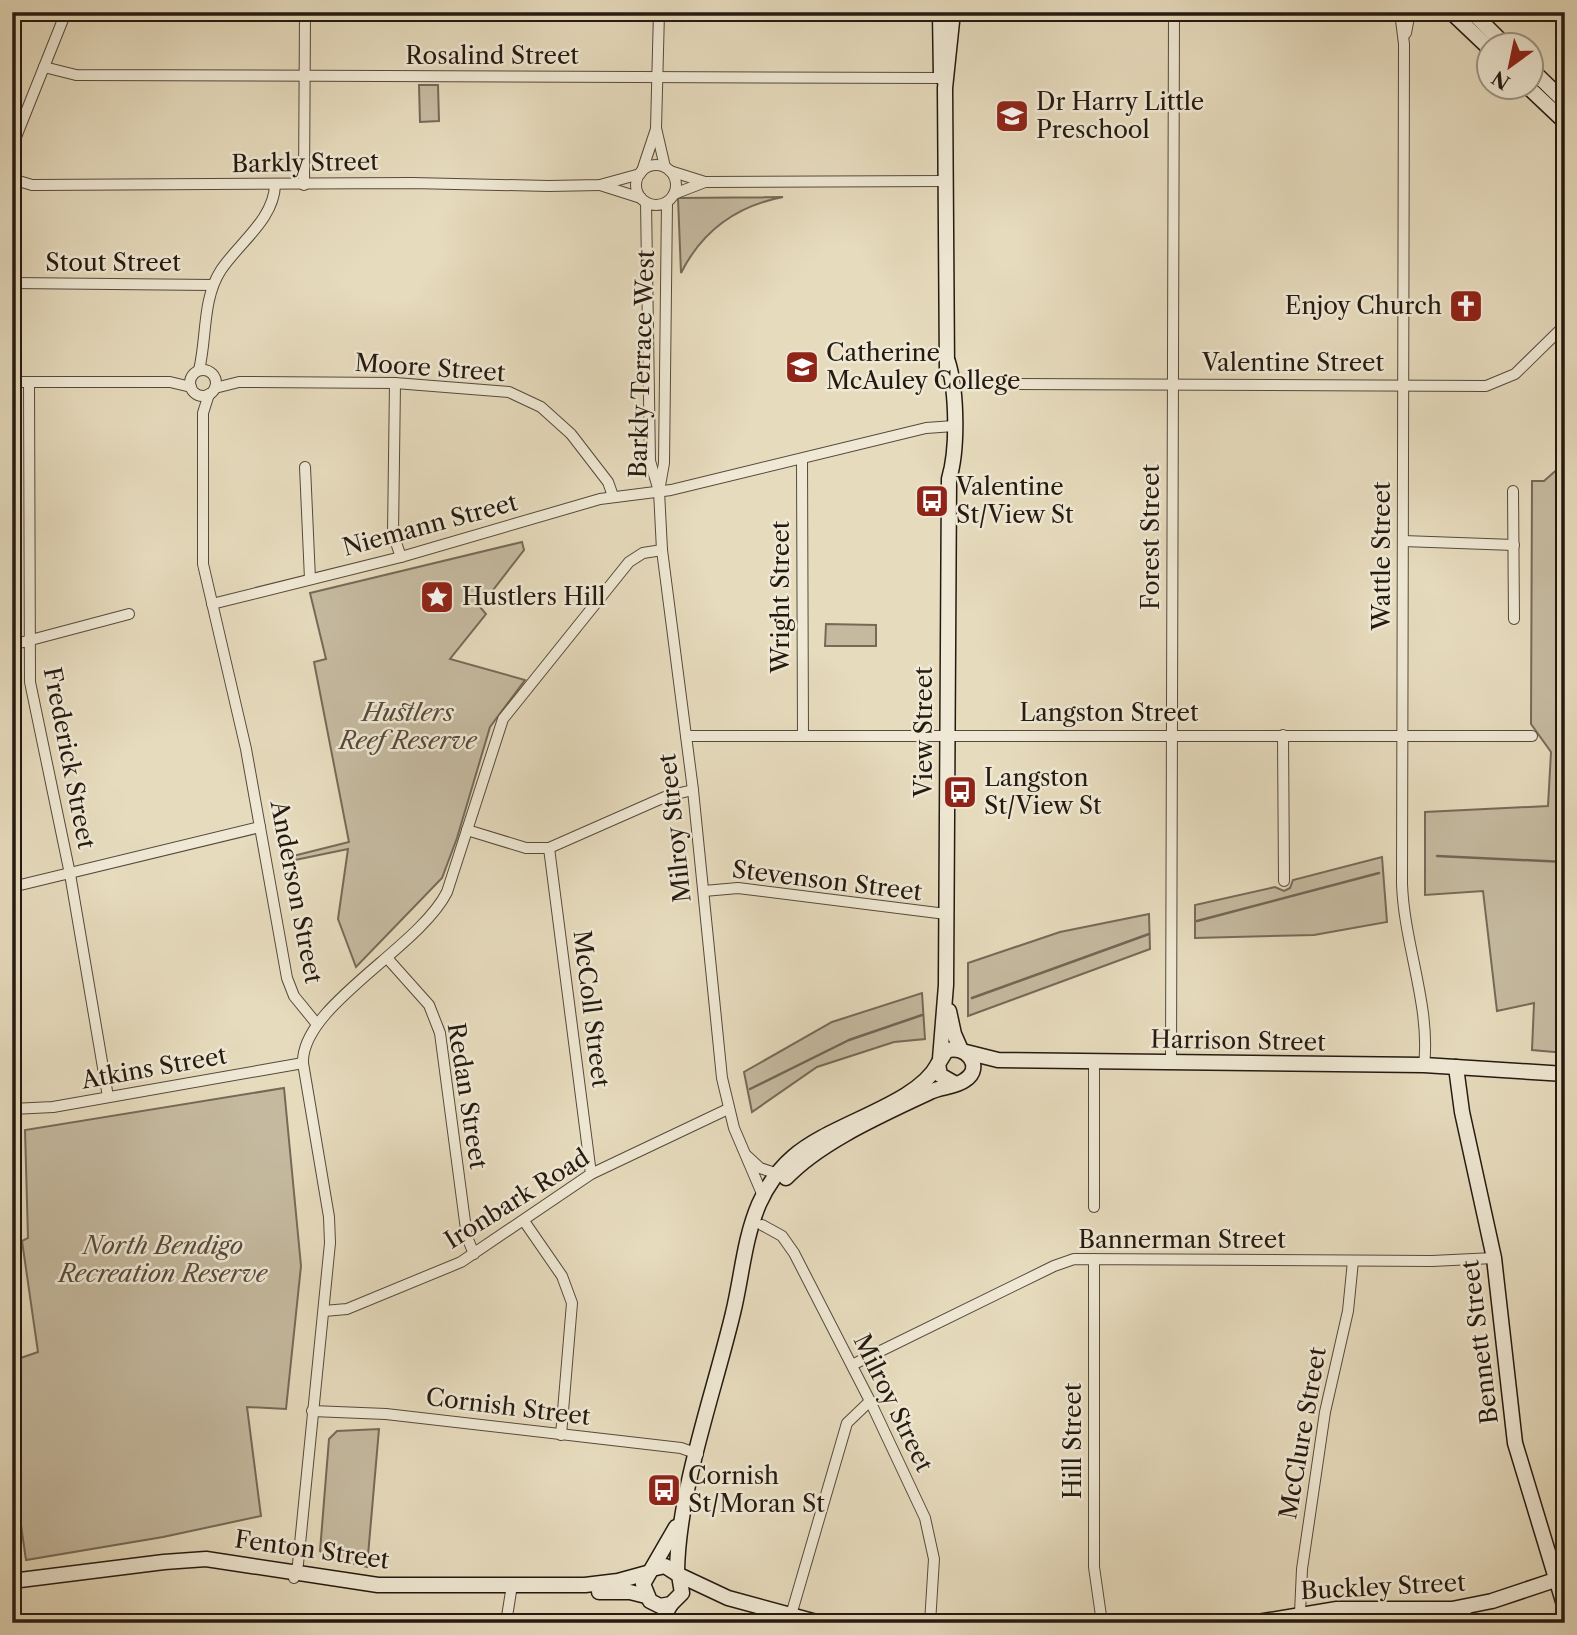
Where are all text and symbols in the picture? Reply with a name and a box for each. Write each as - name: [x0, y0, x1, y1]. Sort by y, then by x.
- north arrow: [1476, 32, 1546, 102]
- street label: Rosalind Street: [405, 41, 579, 70]
- text: N: [1488, 66, 1514, 94]
- place label: Dr Harry Little Preschool: [1036, 87, 1204, 144]
- school or university icon: Dr Harry Little Preschool: [993, 97, 1031, 135]
- street label: Barkly Street: [231, 147, 379, 178]
- street label: Stout Street: [45, 248, 181, 277]
- street label: Barkly Terrace West: [623, 249, 660, 479]
- church icon: Enjoy Church: [1447, 287, 1485, 325]
- place label: Enjoy Church: [1285, 291, 1442, 320]
- place label: Catherine McAuley College: [826, 338, 1021, 395]
- street label: Moore Street: [354, 348, 507, 387]
- school or university icon: Catherine McAuley College: [783, 348, 821, 386]
- street label: Valentine Street: [1201, 348, 1385, 377]
- street label: Forest Street: [1136, 464, 1165, 610]
- place label: Valentine St/View St: [955, 472, 1074, 529]
- street label: Wattle Street: [1367, 481, 1396, 631]
- bus stop icon: Valentine St/View St: [913, 482, 951, 520]
- street label: Niemann Street: [339, 487, 521, 562]
- street label: Wright Street: [766, 520, 795, 674]
- place icon: Hustlers Hill: [418, 578, 456, 616]
- place label: Hustlers Hill: [462, 582, 605, 611]
- street label: Frederick Street: [38, 665, 101, 852]
- street label: View Street: [909, 666, 938, 799]
- park label: Hustlers Reef Reserve: [337, 698, 478, 755]
- street label: Langston Street: [1019, 698, 1199, 727]
- street label: Milroy Street: [652, 752, 697, 904]
- place label: Langston St/View St: [984, 763, 1102, 820]
- bus stop icon: Langston St/View St: [941, 773, 979, 811]
- street label: Anderson Street: [264, 797, 329, 986]
- street label: Stevenson Street: [730, 854, 924, 907]
- street label: McColl Street: [567, 929, 616, 1090]
- street label: Redan Street: [442, 1021, 493, 1172]
- street label: Harrison Street: [1150, 1024, 1326, 1057]
- street label: Atkins Street: [78, 1040, 229, 1095]
- street label: Ironbark Road: [439, 1142, 595, 1255]
- street label: Bannerman Street: [1078, 1225, 1286, 1254]
- park label: North Bendigo Recreation Reserve: [57, 1231, 269, 1288]
- street label: Bennett Street: [1455, 1258, 1504, 1426]
- street label: Milroy Street: [848, 1329, 939, 1477]
- street label: McClure Street: [1273, 1344, 1332, 1521]
- street label: Cornish Street: [424, 1382, 592, 1431]
- street label: Hill Street: [1058, 1382, 1087, 1499]
- place label: Cornish St/Moran St: [688, 1461, 825, 1518]
- bus stop icon: Cornish St/Moran St: [645, 1471, 683, 1509]
- street label: Fenton Street: [233, 1524, 392, 1575]
- street label: Buckley Street: [1300, 1568, 1467, 1605]

